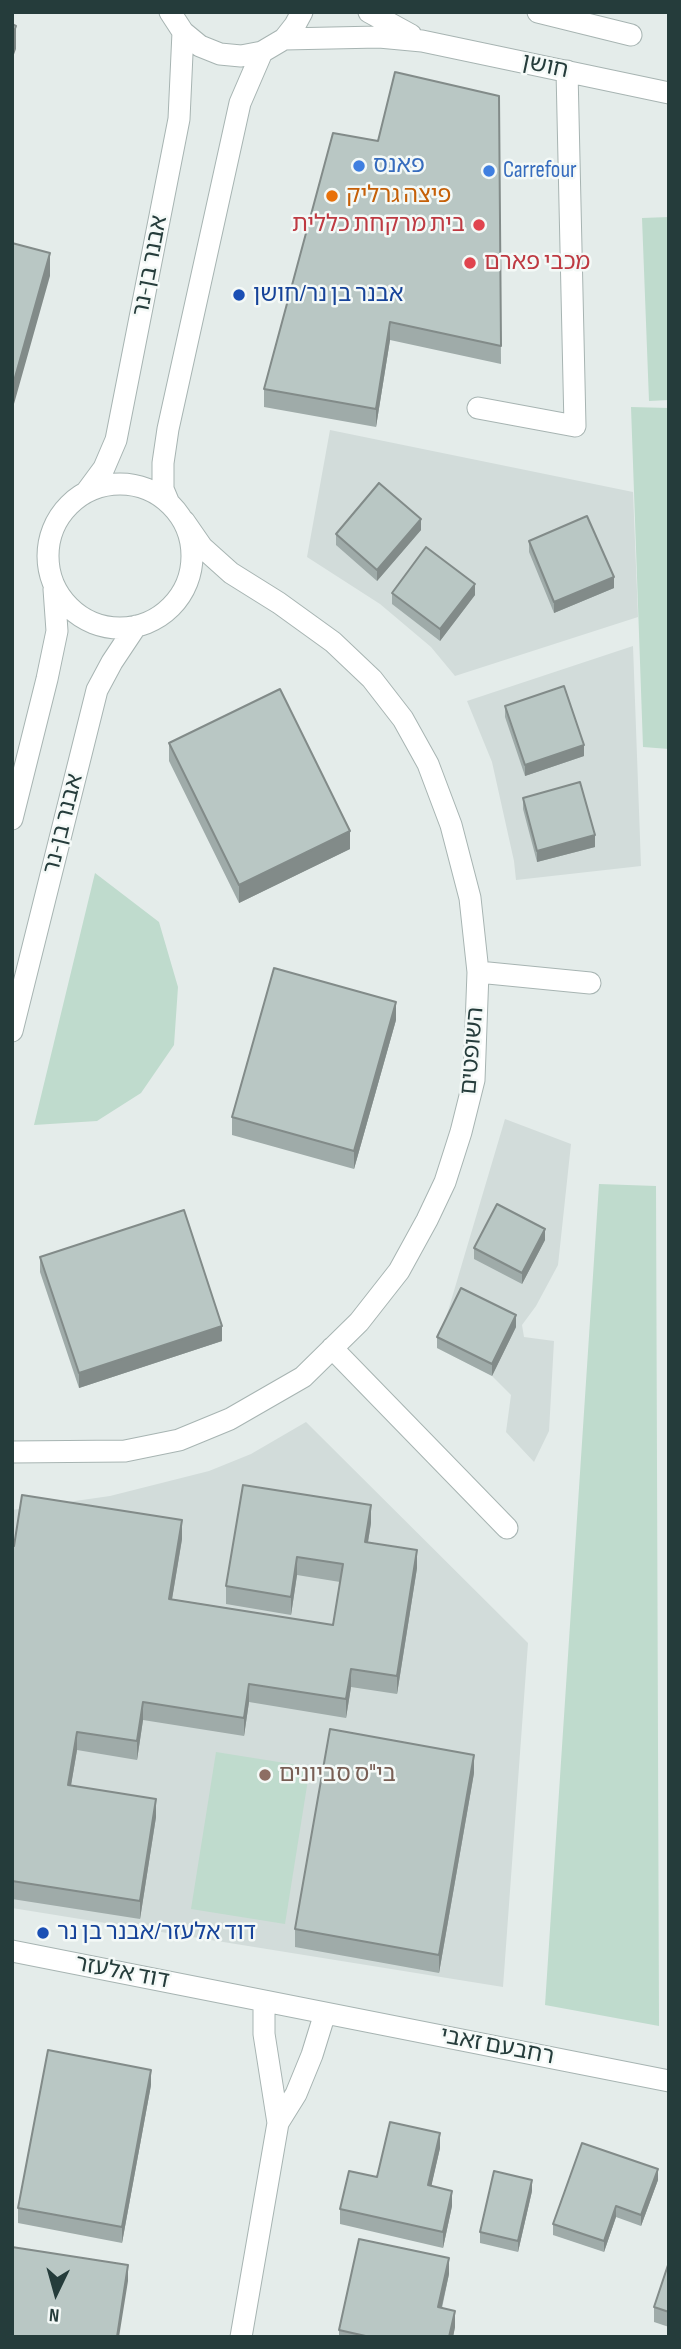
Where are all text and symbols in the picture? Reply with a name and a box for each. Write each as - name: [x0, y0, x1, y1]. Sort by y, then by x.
- street label: חושן: [519, 49, 571, 85]
- place label: פאנס: [373, 152, 425, 180]
- place label: Carrefour: [503, 157, 577, 185]
- marker: פאנס: [351, 158, 367, 174]
- marker: Carrefour: [481, 163, 497, 179]
- place label: פיצה גרליק: [346, 182, 451, 210]
- marker: פיצה גרליק: [324, 188, 340, 204]
- place label: בית מרקחת כללית: [292, 211, 465, 239]
- street label: אבנר בן-נר: [128, 213, 174, 319]
- marker: בית מרקחת כללית: [471, 217, 487, 233]
- place label: מכבי פארם: [484, 249, 590, 277]
- marker: מכבי פארם: [462, 255, 478, 271]
- place label: אבנר בן נר/חושן: [253, 281, 403, 309]
- marker: אבנר בן נר/חושן: [231, 287, 247, 303]
- street label: אבנר בן-נר: [38, 771, 90, 877]
- street label: השופטים: [455, 1006, 491, 1096]
- place label: בי"ס סביונים: [279, 1761, 396, 1789]
- marker: בי"ס סביונים: [257, 1767, 273, 1783]
- place label: דוד אלעזר/אבנר בן נר: [57, 1919, 256, 1947]
- marker: דוד אלעזר/אבנר בן נר: [35, 1925, 51, 1941]
- street label: דוד אלעזר: [73, 1950, 171, 1996]
- street label: רחבעם זאבי: [438, 2022, 556, 2072]
- north arrow: [21, 2258, 91, 2328]
- text: N: [48, 2303, 60, 2326]

